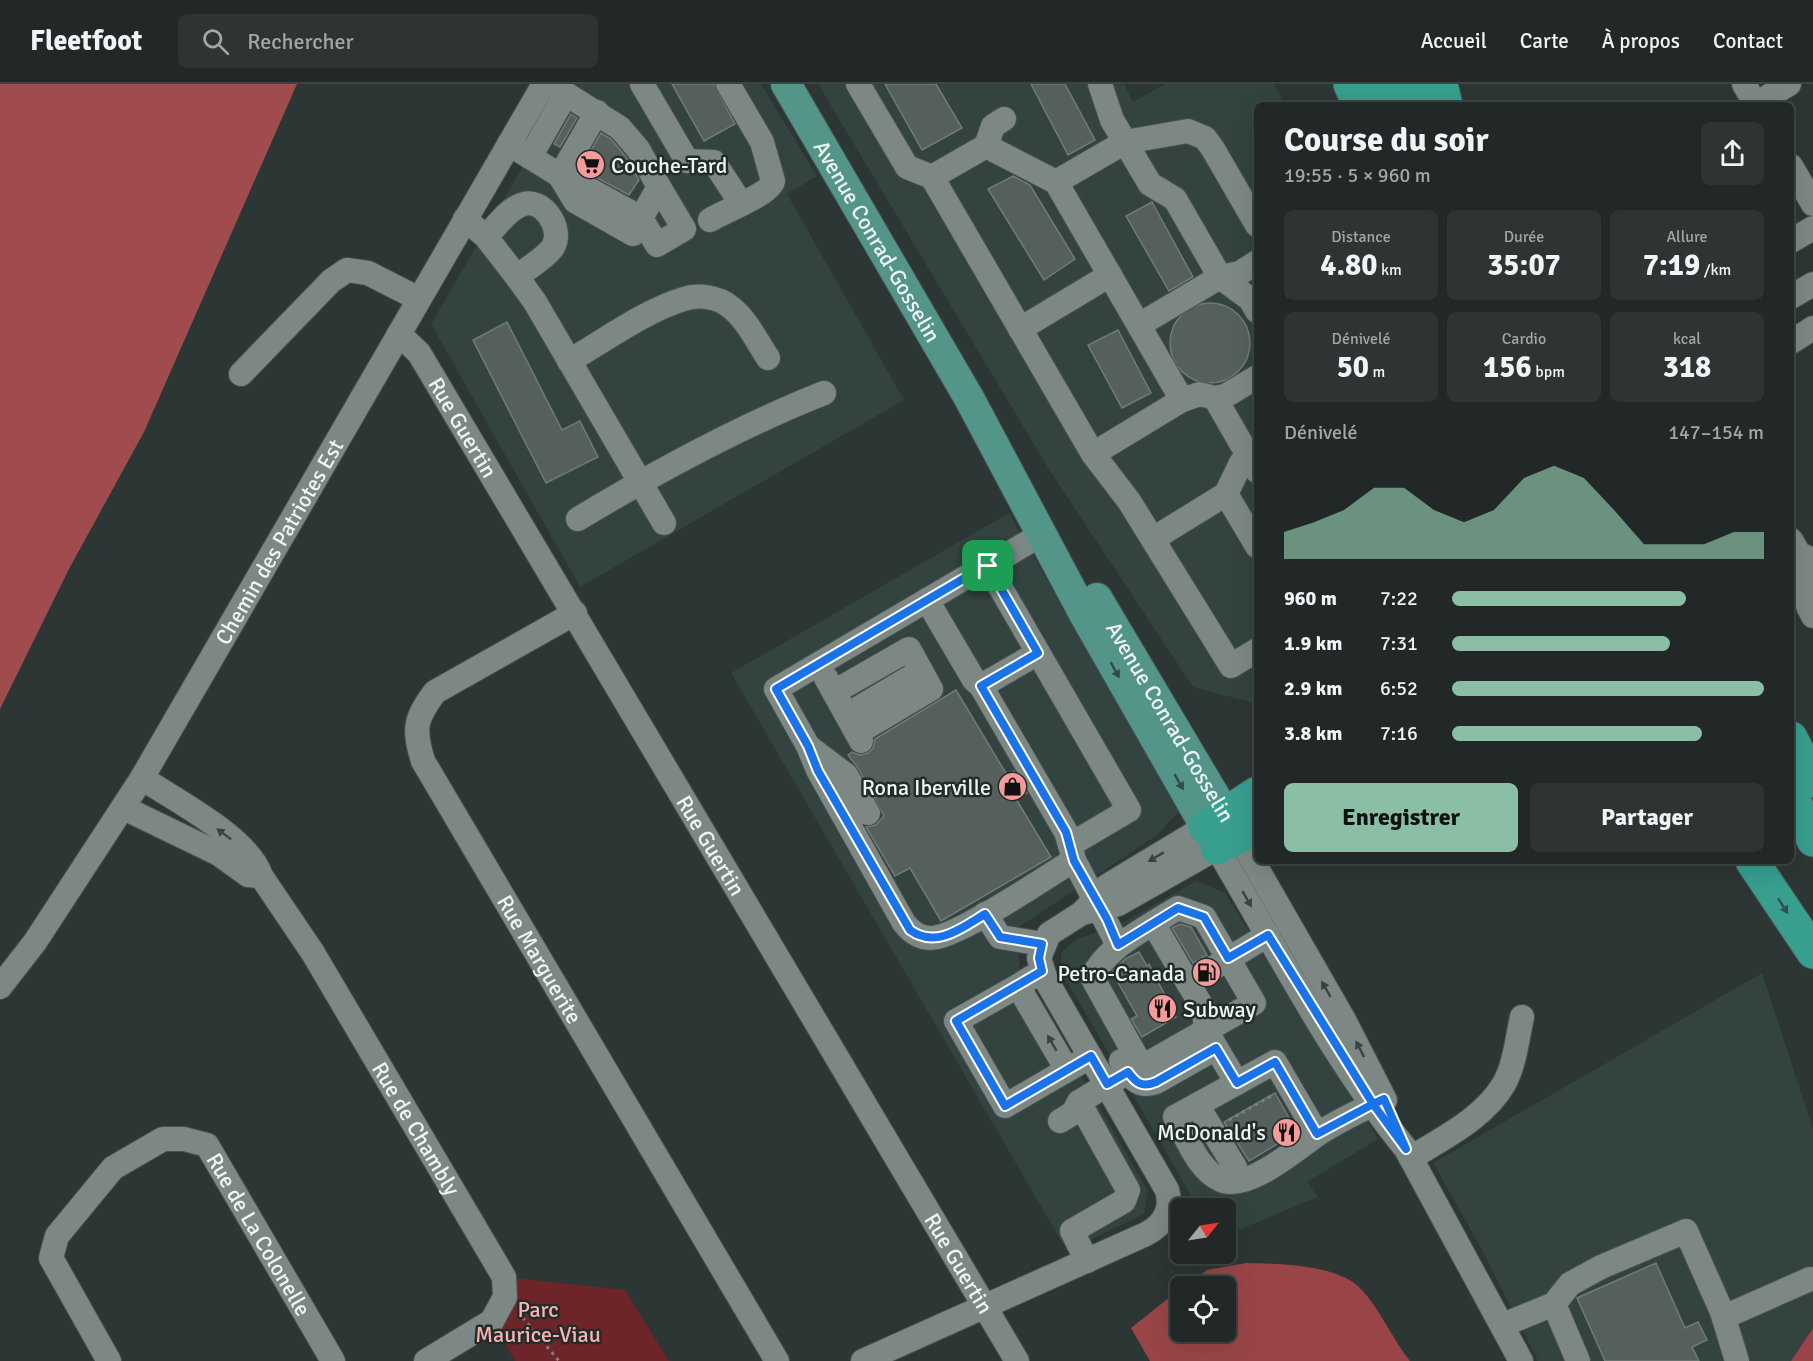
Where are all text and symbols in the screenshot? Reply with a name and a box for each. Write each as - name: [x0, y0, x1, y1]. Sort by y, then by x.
- search box: [178, 14, 598, 68]
- text: Fleetfoot: [30, 24, 142, 58]
- icon: search: [199, 25, 232, 58]
- text: Rechercher: [247, 28, 354, 55]
- text: Accueil: [1421, 28, 1487, 54]
- text: Carte: [1520, 28, 1569, 54]
- text: À propos: [1602, 28, 1680, 54]
- text: Contact: [1713, 28, 1783, 54]
- text: Course du soir: [1284, 120, 1489, 161]
- button: share: [1701, 122, 1764, 185]
- street label: Avenue Conrad-Gosselin: [808, 136, 947, 347]
- supermarket icon: Couche-Tard: [574, 149, 606, 181]
- place label: Couche-Tard: [611, 152, 727, 179]
- text: 19:55 · 5 × 960 m: [1284, 163, 1431, 188]
- text: Distance: [1331, 227, 1391, 247]
- text: Durée: [1504, 227, 1544, 247]
- text: Allure: [1666, 227, 1708, 247]
- text: 4.80: [1320, 247, 1377, 284]
- text: 35:07: [1487, 247, 1561, 284]
- text: 7:19: [1643, 247, 1700, 284]
- text: km: [1377, 260, 1402, 280]
- text: /km: [1700, 260, 1731, 280]
- text: Dénivelé: [1332, 329, 1390, 349]
- text: Cardio: [1502, 329, 1546, 349]
- text: kcal: [1673, 329, 1701, 349]
- text: 50: [1337, 349, 1369, 386]
- text: 156: [1483, 349, 1532, 386]
- text: 318: [1663, 349, 1711, 386]
- text: m: [1369, 362, 1385, 382]
- text: bpm: [1532, 362, 1565, 382]
- street label: Rue Guertin: [422, 372, 503, 483]
- text: Dénivelé: [1284, 420, 1358, 445]
- text: 147–154 m: [1668, 420, 1764, 445]
- street label: Chemin des Patriotes Est: [209, 434, 350, 649]
- pin: [962, 540, 1013, 591]
- icon: arrive: [971, 549, 1004, 582]
- text: 960 m: [1284, 586, 1337, 611]
- text: 7:22: [1380, 586, 1418, 611]
- street label: Avenue Conrad-Gosselin: [1100, 617, 1240, 827]
- text: 1.9 km: [1284, 631, 1342, 656]
- text: 7:31: [1380, 631, 1418, 656]
- one-way arrow: [1110, 662, 1120, 679]
- text: 2.9 km: [1284, 676, 1342, 701]
- text: 6:52: [1380, 676, 1418, 701]
- text: 3.8 km: [1284, 721, 1342, 746]
- text: 7:16: [1380, 721, 1418, 746]
- shop icon: Rona Iberville: [996, 771, 1028, 803]
- place label: Rona Iberville: [862, 774, 991, 801]
- one-way arrow: [1174, 774, 1184, 791]
- button: Enregistrer: [1284, 783, 1518, 852]
- button: Partager: [1530, 783, 1764, 852]
- street label: Rue Guertin: [670, 790, 751, 901]
- one-way arrow: [216, 828, 231, 840]
- one-way arrow: [1148, 851, 1164, 862]
- street label: Rue Marguerite: [491, 890, 588, 1029]
- one-way arrow: [1242, 891, 1252, 908]
- one-way arrow: [1778, 898, 1789, 914]
- fuel station icon: Petro-Canada: [1190, 957, 1222, 989]
- place label: Petro-Canada: [1057, 960, 1185, 987]
- one-way arrow: [1321, 980, 1331, 997]
- restaurant icon: Subway: [1146, 993, 1178, 1025]
- place label: Subway: [1183, 996, 1256, 1023]
- one-way arrow: [1046, 1035, 1057, 1051]
- one-way arrow: [1355, 1040, 1364, 1057]
- street label: Rue de Chambly: [366, 1057, 466, 1201]
- restaurant icon: McDonald's: [1271, 1116, 1303, 1148]
- place label: McDonald's: [1157, 1119, 1266, 1146]
- street label: Rue de La Colonelle: [201, 1148, 317, 1321]
- north arrow: [1170, 1198, 1236, 1264]
- map controls: [1170, 1198, 1236, 1342]
- street label: Rue Guertin: [918, 1208, 999, 1319]
- button: locate: [1170, 1276, 1236, 1342]
- park label: Parc Maurice-Viau: [475, 1296, 601, 1348]

